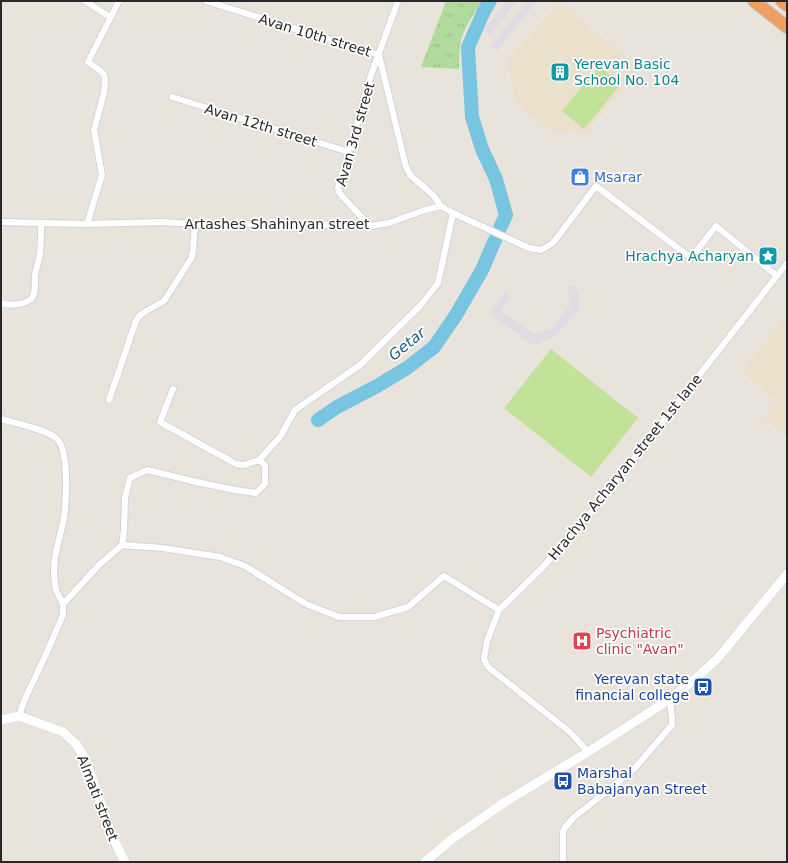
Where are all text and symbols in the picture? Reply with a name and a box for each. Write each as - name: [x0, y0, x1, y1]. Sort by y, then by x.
- street label: Avan 10th street: [257, 10, 374, 60]
- place label: Yerevan Basic School No. 104: [573, 56, 679, 88]
- building icon: Yerevan Basic School No. 104: [549, 61, 571, 83]
- street label: Avan 3rd street: [332, 80, 378, 188]
- street label: Avan 12th street: [203, 100, 320, 150]
- shop icon: Msarar: [569, 166, 591, 188]
- place label: Msarar: [594, 169, 642, 185]
- street label: Artashes Shahinyan street: [184, 216, 370, 232]
- place icon: Hrachya Acharyan: [757, 245, 779, 267]
- place label: Hrachya Acharyan: [625, 248, 754, 264]
- water label: Getar: [385, 323, 430, 364]
- street label: Hrachya Acharyan street 1st lane: [545, 371, 705, 563]
- place label: Psychiatric clinic "Avan": [596, 625, 684, 657]
- hospital icon: Psychiatric clinic "Avan": [571, 630, 593, 652]
- place label: Yerevan state financial college: [575, 671, 689, 703]
- bus stop icon: Yerevan state financial college: [692, 676, 714, 698]
- street label: Almati street: [74, 753, 122, 844]
- place label: Marshal Babajanyan Street: [577, 765, 707, 797]
- bus stop icon: Marshal Babajanyan Street: [552, 770, 574, 792]

